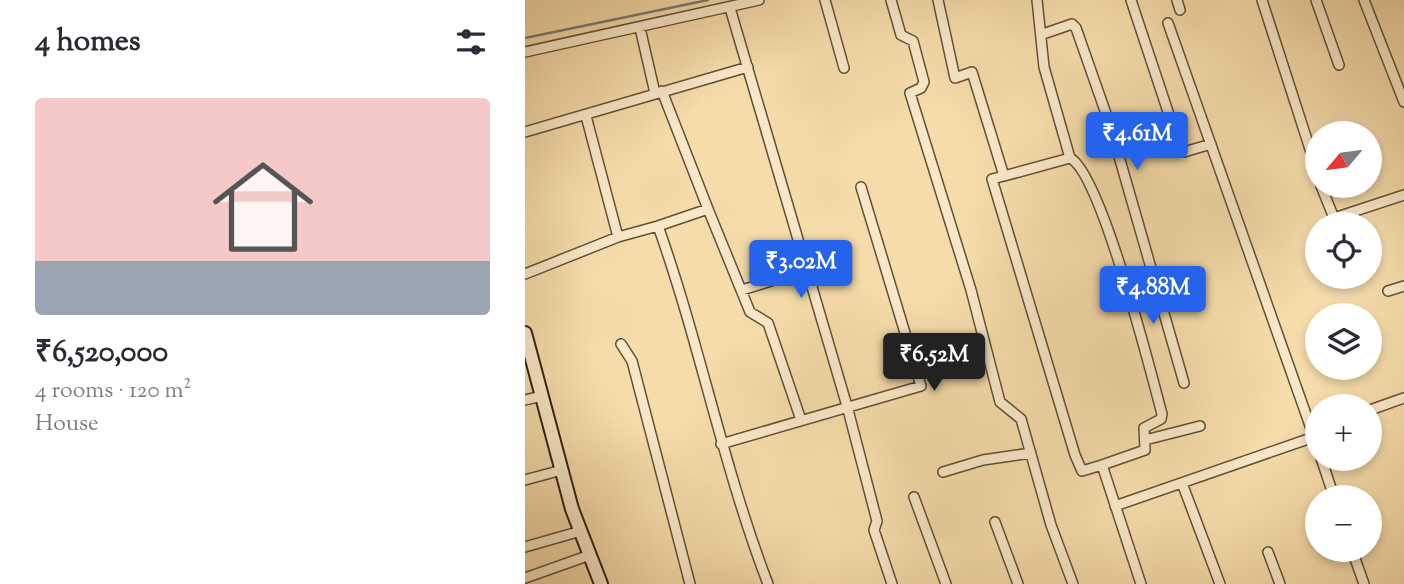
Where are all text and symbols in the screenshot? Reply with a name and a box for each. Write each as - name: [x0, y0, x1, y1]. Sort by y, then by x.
- text: 4 homes: [35, 21, 141, 64]
- icon: filters: [452, 23, 490, 61]
- pin: ₹4.61M: [1080, 113, 1194, 172]
- text: ₹4.61M: [1102, 118, 1172, 151]
- north arrow: [1305, 121, 1383, 198]
- map controls: [1305, 121, 1382, 562]
- icon: home: [200, 144, 326, 270]
- button: locate: [1305, 212, 1382, 289]
- pin: ₹3.02M: [744, 240, 858, 300]
- text: ₹3.02M: [765, 246, 837, 279]
- pin: ₹4.88M: [1096, 266, 1210, 326]
- text: ₹4.88M: [1116, 272, 1190, 305]
- button: layers: [1305, 303, 1382, 380]
- text: ₹6,520,000: [35, 332, 168, 375]
- pin: ₹6.52M: [877, 334, 991, 393]
- text: ₹6.52M: [899, 339, 969, 372]
- text: 4 rooms · 120 m²: [35, 375, 191, 408]
- button: +: [1305, 394, 1382, 471]
- text: House: [35, 408, 99, 441]
- button: −: [1305, 485, 1382, 562]

